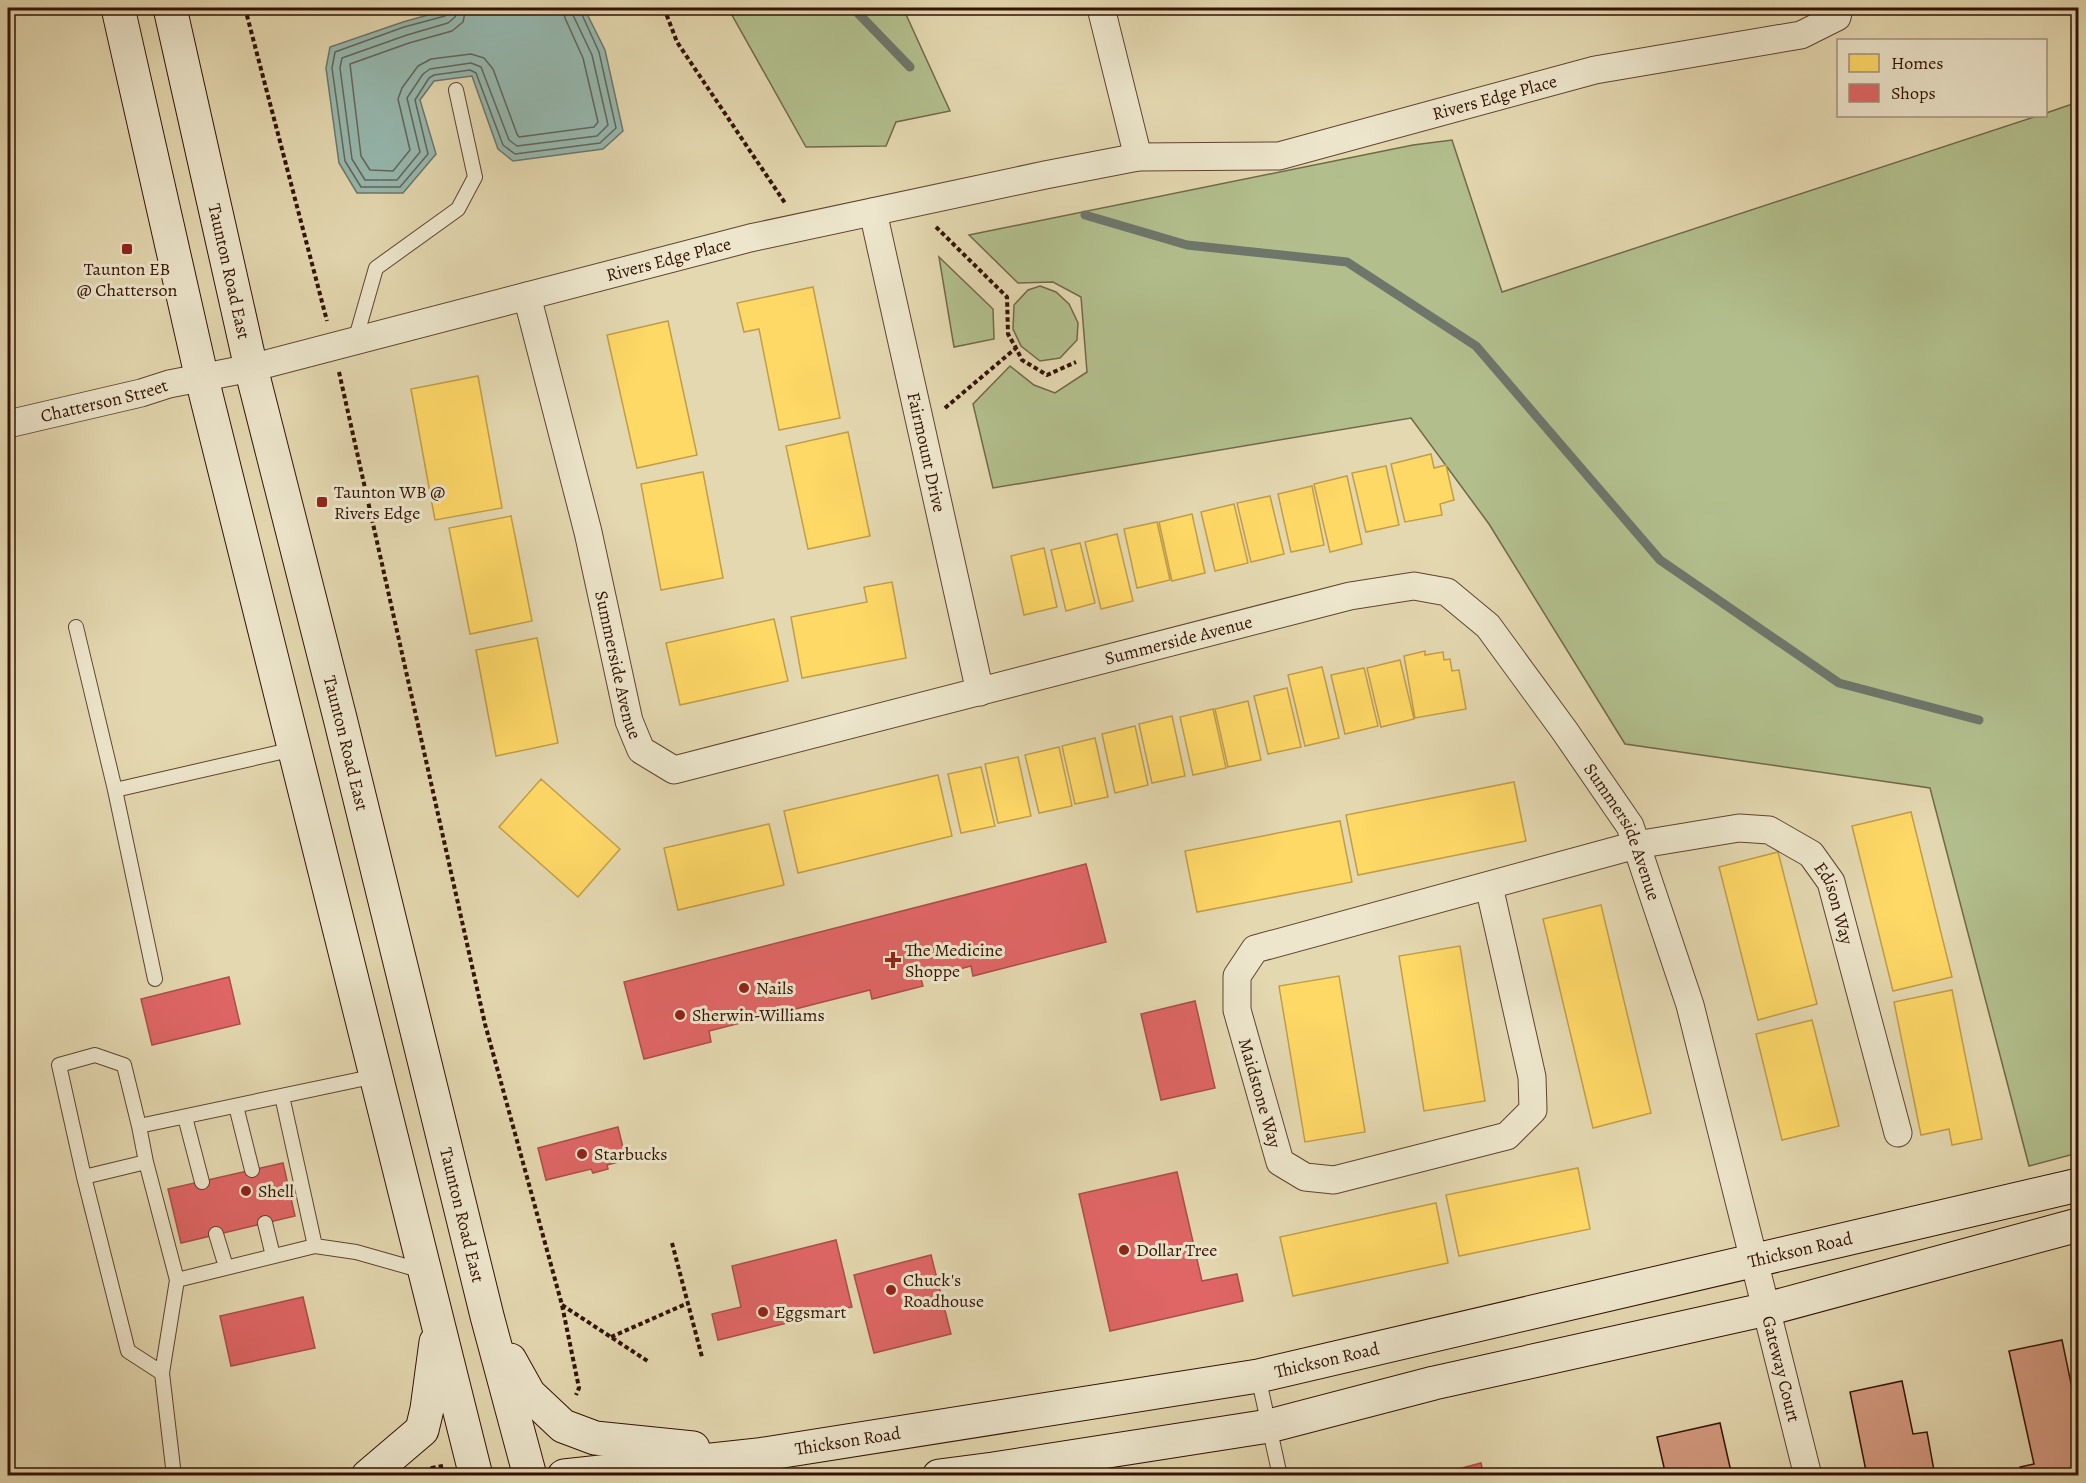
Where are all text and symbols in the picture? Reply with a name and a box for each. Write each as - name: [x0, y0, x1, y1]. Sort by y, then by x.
- legend: [1837, 39, 2047, 117]
- text: Homes: [1891, 51, 1943, 75]
- street label: Rivers Edge Place: [1430, 69, 1560, 126]
- text: Shops: [1891, 81, 1936, 105]
- street label: Taunton Road East: [202, 201, 256, 342]
- street label: Rivers Edge Place: [603, 231, 734, 287]
- marker: Taunton EB @ Chatterson: [120, 242, 134, 256]
- place label: Taunton EB @ Chatterson: [77, 257, 177, 302]
- street label: Chatterson Street: [38, 373, 171, 428]
- street label: Fairmount Drive: [901, 390, 952, 514]
- place label: Taunton WB @ Rivers Edge: [334, 480, 445, 525]
- marker: Taunton WB @ Rivers Edge: [315, 495, 329, 509]
- street label: Summerside Avenue: [589, 589, 647, 743]
- street label: Summerside Avenue: [1102, 610, 1255, 671]
- street label: Taunton Road East: [318, 673, 374, 813]
- street label: Summerside Avenue: [1578, 758, 1666, 904]
- street label: Edison Way: [1808, 857, 1859, 948]
- place label: The Medicine Shoppe: [905, 938, 1003, 983]
- marker: The Medicine Shoppe: [886, 953, 900, 967]
- place label: Nails: [756, 976, 794, 1000]
- marker: Nails: [737, 981, 751, 995]
- place label: Sherwin-Williams: [692, 1003, 825, 1027]
- marker: Sherwin-Williams: [673, 1008, 687, 1022]
- street label: Maidstone Way: [1233, 1035, 1287, 1152]
- place label: Starbucks: [594, 1142, 667, 1166]
- street label: Taunton Road East: [434, 1145, 490, 1285]
- marker: Starbucks: [575, 1147, 589, 1161]
- place label: Shell: [258, 1179, 294, 1203]
- marker: Shell: [239, 1184, 253, 1198]
- street label: Thickson Road: [1745, 1226, 1855, 1274]
- place label: Dollar Tree: [1136, 1238, 1217, 1262]
- marker: Dollar Tree: [1117, 1243, 1131, 1257]
- place label: Chuck's Roadhouse: [903, 1268, 984, 1313]
- marker: Chuck's Roadhouse: [884, 1283, 898, 1297]
- place label: Eggsmart: [775, 1300, 846, 1324]
- marker: Eggsmart: [756, 1305, 770, 1319]
- street label: Gateway Court: [1756, 1313, 1806, 1425]
- street label: Thickson Road: [1272, 1336, 1382, 1384]
- street label: Thickson Road: [793, 1421, 903, 1461]

